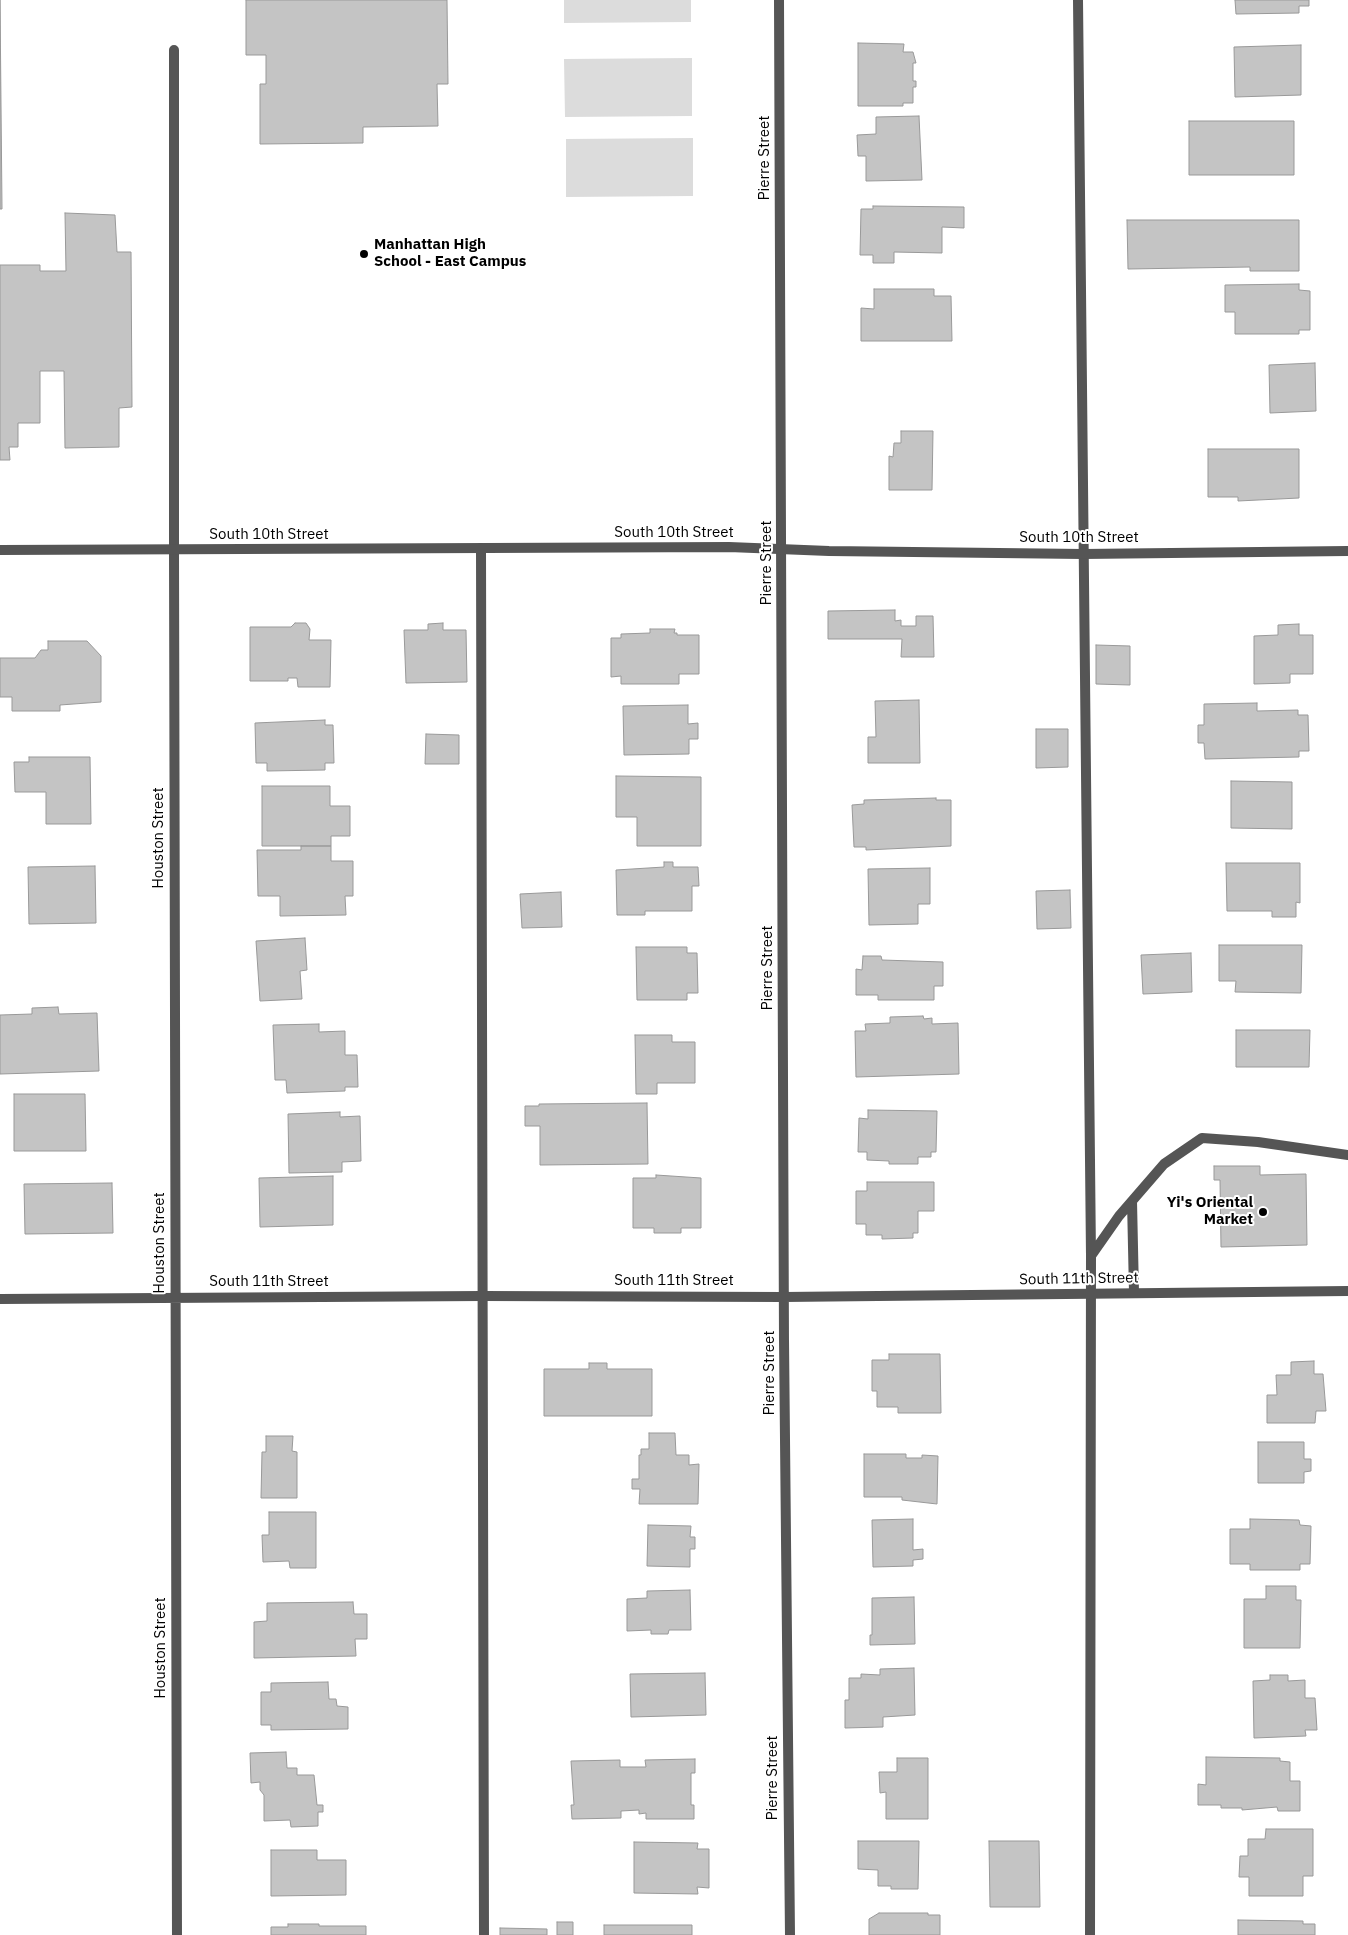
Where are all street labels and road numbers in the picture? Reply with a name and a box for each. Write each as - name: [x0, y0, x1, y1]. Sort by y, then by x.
- street label: Pierre Street: [756, 116, 774, 200]
- street label: Pierre Street: [758, 521, 776, 605]
- street label: South 10th Street: [614, 524, 734, 542]
- street label: South 10th Street: [209, 526, 329, 544]
- street label: South 10th Street: [1019, 529, 1139, 547]
- street label: Houston Street: [150, 787, 168, 889]
- street label: Pierre Street: [759, 926, 777, 1010]
- street label: Houston Street: [151, 1192, 169, 1294]
- street label: South 11th Street: [1019, 1269, 1139, 1289]
- street label: South 11th Street: [614, 1272, 734, 1290]
- street label: South 11th Street: [209, 1273, 329, 1291]
- street label: Pierre Street: [761, 1331, 779, 1415]
- street label: Houston Street: [152, 1597, 170, 1699]
- street label: Pierre Street: [764, 1736, 782, 1820]

